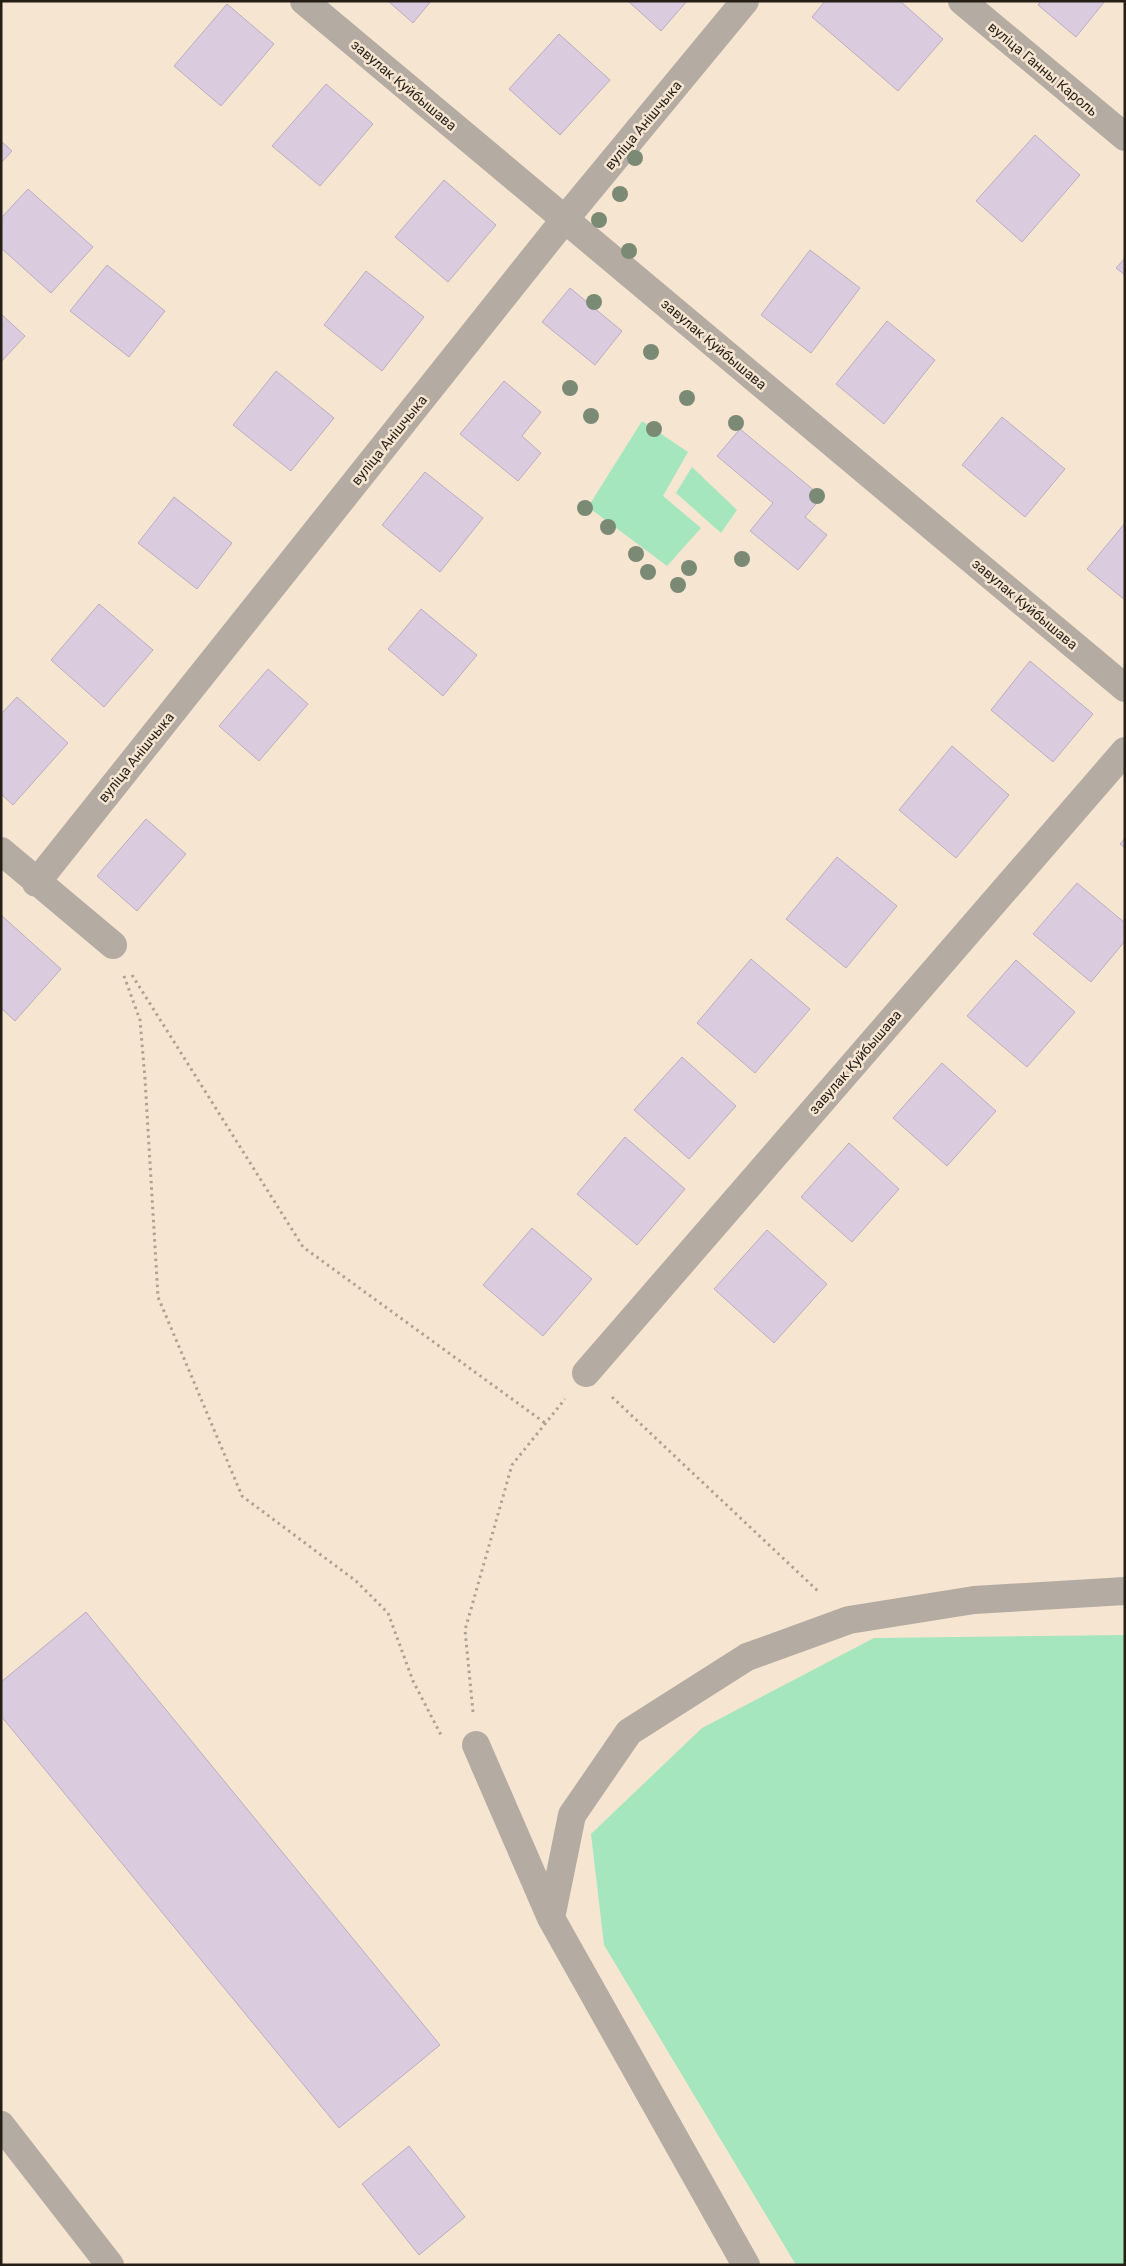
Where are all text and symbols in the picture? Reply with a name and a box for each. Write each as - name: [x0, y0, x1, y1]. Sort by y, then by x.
- street label: вуліца Ганны Кароль: [985, 19, 1101, 119]
- street label: завулак Куйбышава: [348, 36, 460, 134]
- street label: вуліца Анішчыка: [601, 77, 685, 173]
- street label: завулак Куйбышава: [658, 295, 770, 393]
- street label: вуліца Анішчыка: [348, 392, 430, 488]
- street label: завулак Куйбышава: [969, 555, 1081, 653]
- street label: вуліца Анішчыка: [95, 709, 177, 805]
- street label: завулак Куйбышава: [806, 1007, 904, 1117]

